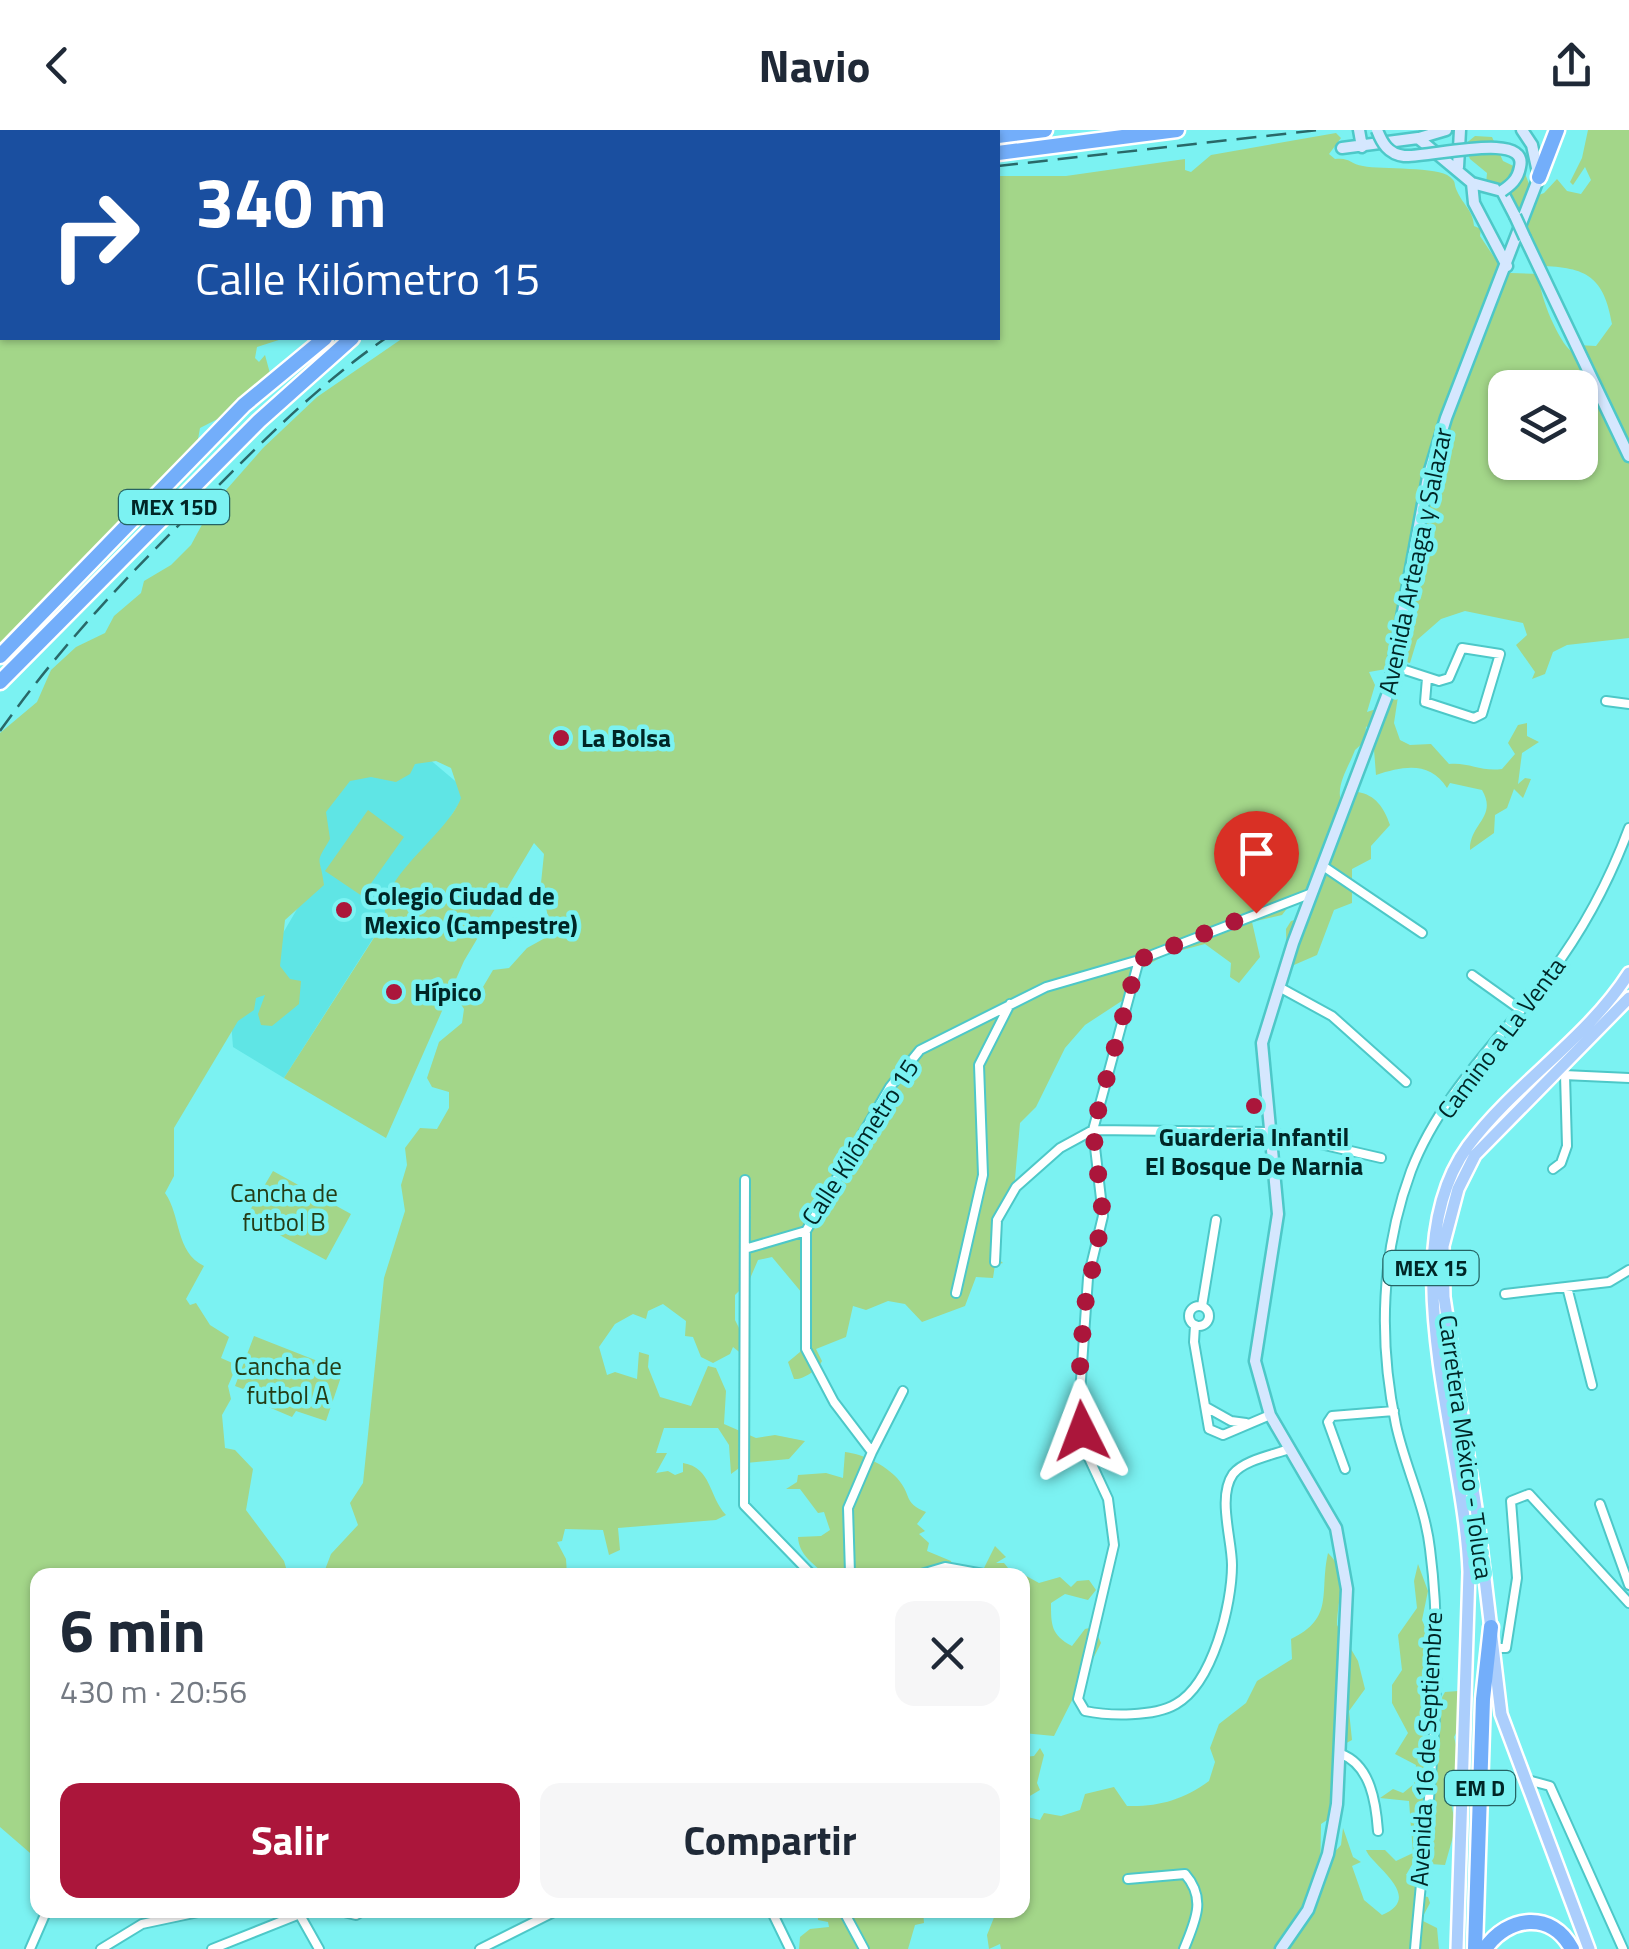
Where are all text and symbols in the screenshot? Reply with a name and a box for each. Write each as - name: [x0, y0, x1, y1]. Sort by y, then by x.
- text: Navio: [759, 31, 870, 99]
- icon: back: [30, 38, 85, 93]
- icon: share: [1544, 38, 1599, 93]
- text: 340 m: [195, 148, 387, 254]
- icon: right: [30, 170, 160, 300]
- text: Calle Kilómetro 15: [195, 244, 540, 312]
- map controls: [1488, 370, 1598, 480]
- button: layers: [1488, 370, 1598, 480]
- street label: Avenida Arteaga y Salazar: [1368, 424, 1462, 698]
- road number: MEX 15D: [119, 490, 229, 524]
- place label: La Bolsa: [581, 719, 671, 757]
- marker: La Bolsa: [550, 727, 572, 749]
- pin: [1214, 811, 1299, 914]
- icon: arrive: [1229, 826, 1284, 881]
- place label: Colegio Ciudad de Mexico (Campestre): [364, 877, 578, 944]
- marker: Colegio Ciudad de Mexico (Campestre): [333, 899, 355, 921]
- street label: Camino a La Venta: [1428, 949, 1575, 1127]
- place label: Hípico: [414, 973, 482, 1011]
- marker: Hípico: [383, 981, 405, 1003]
- street label: Calle Kilómetro 15: [792, 1051, 928, 1233]
- marker: Guarderia Infantil El Bosque De Narnia: [1243, 1095, 1265, 1117]
- place label: Guarderia Infantil El Bosque De Narnia: [1145, 1118, 1363, 1185]
- park label: Cancha de futbol B: [230, 1174, 338, 1241]
- road number: MEX 15: [1384, 1251, 1478, 1285]
- street label: Carretera México - Toluca: [1429, 1312, 1503, 1582]
- park label: Cancha de futbol A: [234, 1347, 342, 1414]
- position arrow: [1030, 1379, 1134, 1483]
- text: 6 min: [60, 1584, 206, 1675]
- button: close: [895, 1601, 1000, 1706]
- street label: Avenida 16 de Septiembre: [1400, 1611, 1452, 1887]
- text: 430 m · 20:56: [60, 1667, 247, 1715]
- road number: EM D: [1445, 1771, 1515, 1805]
- button: Salir: [60, 1783, 520, 1898]
- button: Compartir: [540, 1783, 1000, 1898]

